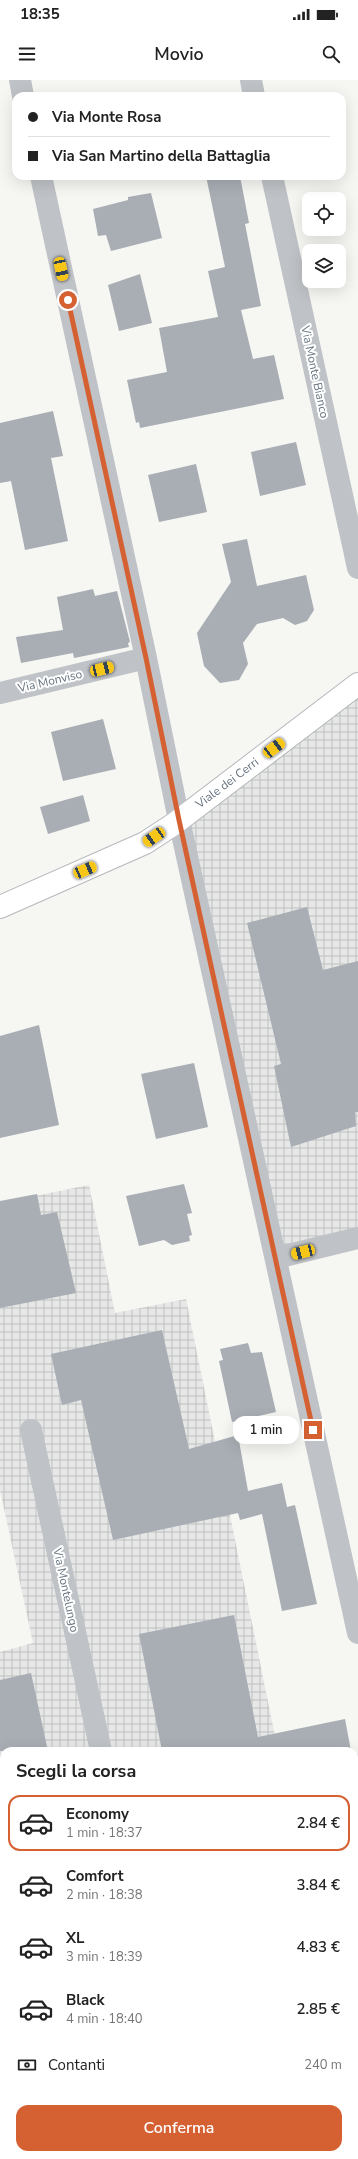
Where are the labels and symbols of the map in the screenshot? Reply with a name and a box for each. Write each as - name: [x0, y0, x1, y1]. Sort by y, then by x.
- car: [53, 256, 69, 282]
- route start: [59, 291, 77, 309]
- street label: Via Monte Bianco: [297, 323, 333, 420]
- car: [89, 660, 115, 678]
- street label: Via Monviso: [15, 666, 84, 696]
- car: [261, 736, 287, 760]
- street label: Viale dei Cerri: [191, 754, 262, 813]
- car: [141, 825, 167, 849]
- car: [72, 860, 98, 880]
- car: [290, 1243, 316, 1261]
- callout: 1 min: [233, 1416, 299, 1444]
- route end: [304, 1421, 322, 1439]
- street label: Via Montelungo: [49, 1546, 83, 1634]

